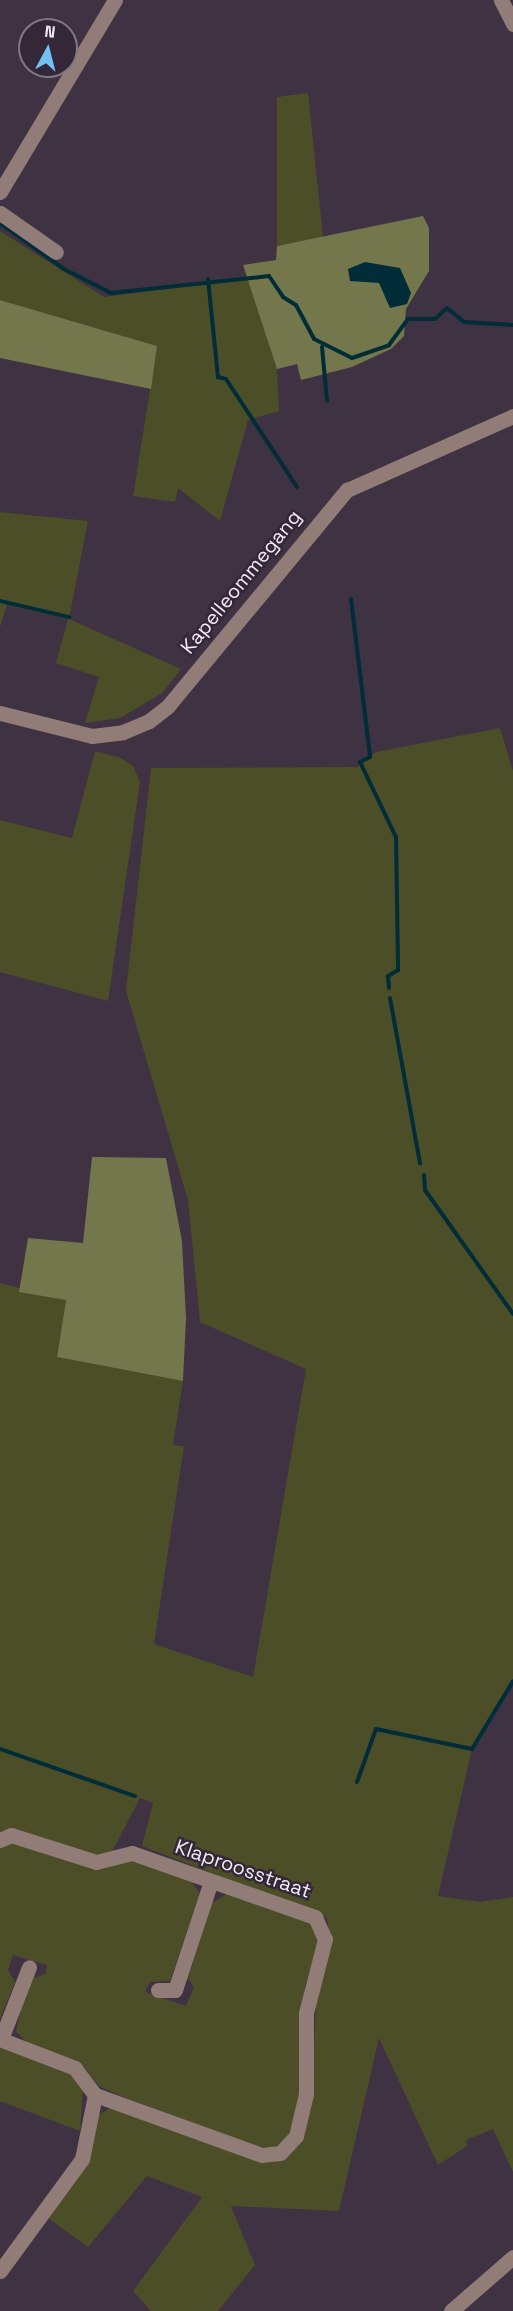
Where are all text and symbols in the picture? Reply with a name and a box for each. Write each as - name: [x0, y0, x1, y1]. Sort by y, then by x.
- north arrow: [18, 18, 78, 78]
- text: N: [43, 21, 57, 43]
- street label: Kapelleommegang: [176, 505, 306, 659]
- street label: Klaproosstraat: [172, 1835, 314, 1903]

